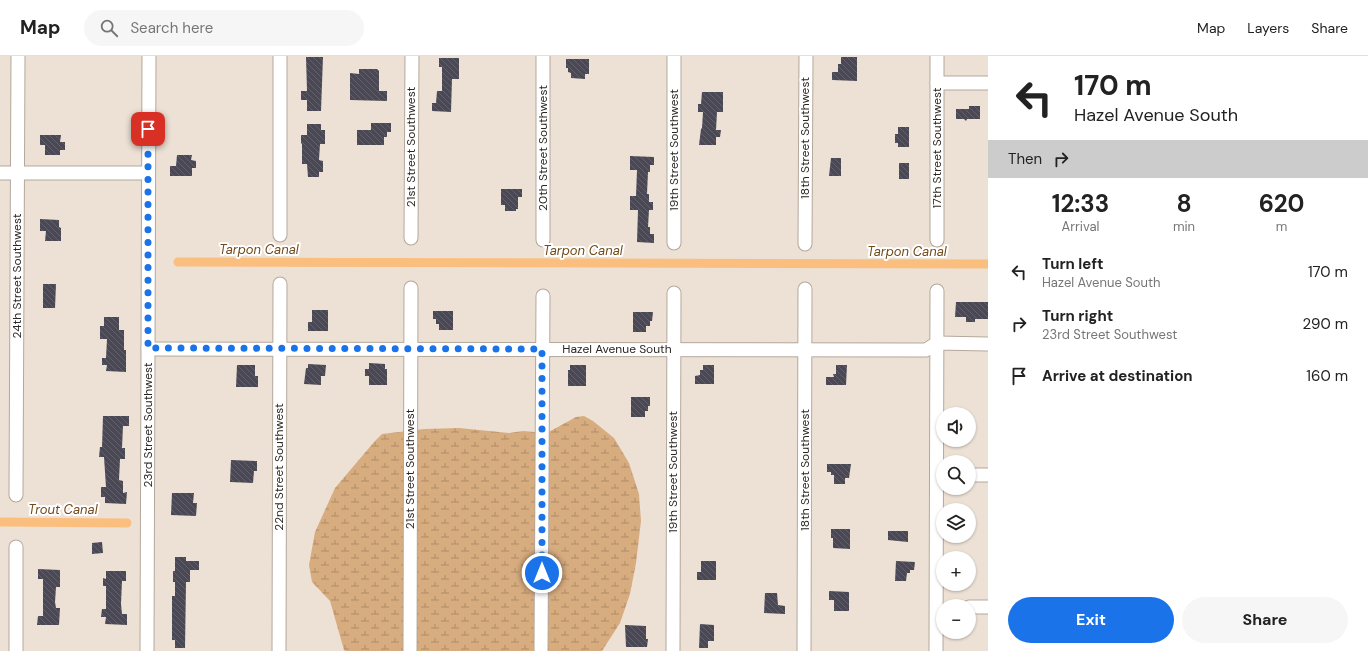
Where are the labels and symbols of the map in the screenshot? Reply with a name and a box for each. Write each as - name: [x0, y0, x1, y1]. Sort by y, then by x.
- street label: 18th Street Southwest: [797, 77, 813, 199]
- street label: 20th Street Southwest: [535, 85, 551, 211]
- street label: 21st Street Southwest: [403, 87, 419, 207]
- street label: 17th Street Southwest: [929, 87, 945, 208]
- street label: 19th Street Southwest: [666, 89, 682, 211]
- pin: [131, 112, 165, 146]
- street label: 24th Street Southwest: [9, 213, 25, 338]
- water label: Tarpon Canal: [219, 241, 300, 258]
- water label: Tarpon Canal: [543, 242, 624, 259]
- water label: Tarpon Canal: [867, 243, 948, 260]
- street label: Hazel Avenue South: [562, 341, 672, 357]
- street label: 23rd Street Southwest: [140, 362, 156, 487]
- street label: 22nd Street Southwest: [271, 403, 287, 531]
- street label: 21st Street Southwest: [402, 409, 418, 529]
- street label: 18th Street Southwest: [797, 409, 813, 531]
- street label: 19th Street Southwest: [665, 411, 681, 533]
- water label: Trout Canal: [28, 501, 99, 518]
- position arrow: [521, 552, 563, 594]

